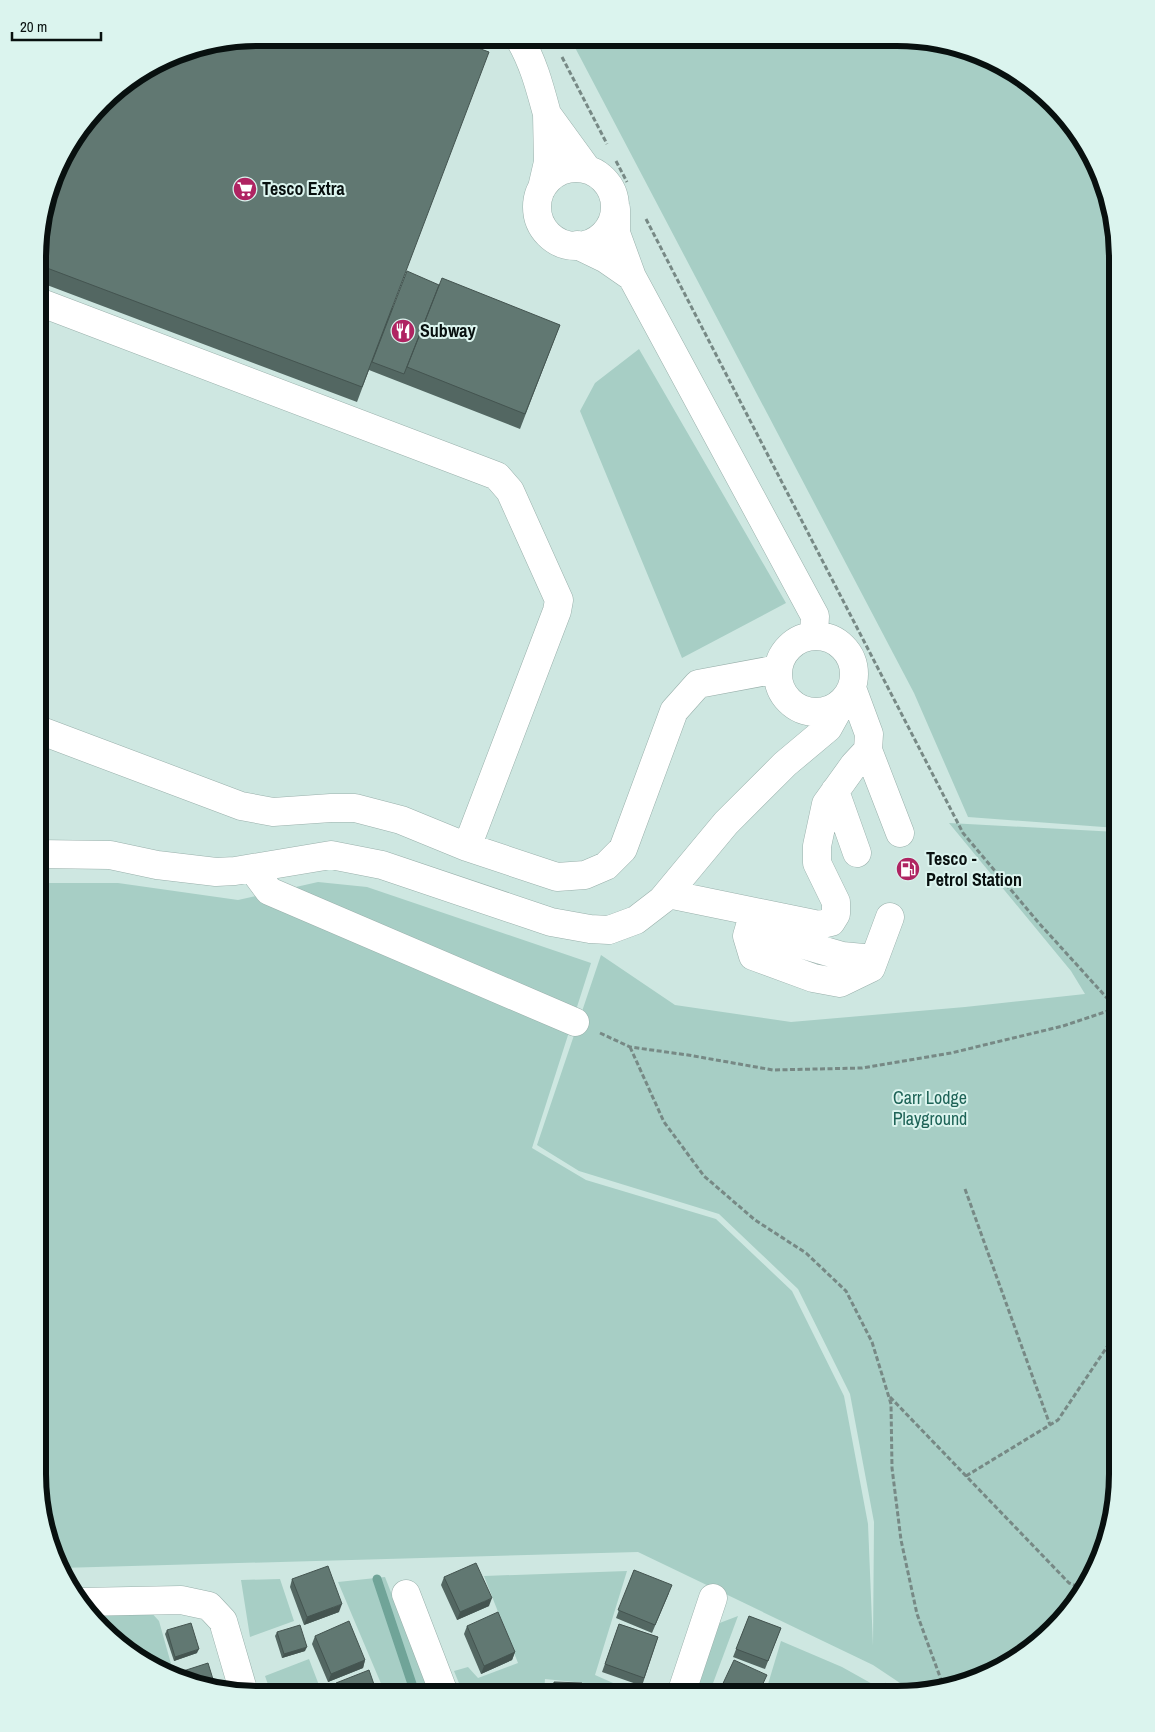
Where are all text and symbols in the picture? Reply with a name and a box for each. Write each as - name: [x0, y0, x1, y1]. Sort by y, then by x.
- scale bar: [12, 10, 101, 42]
- text: 20 m: [20, 16, 47, 37]
- supermarket icon: Tesco Extra: [232, 176, 258, 202]
- place label: Tesco Extra: [262, 176, 345, 201]
- restaurant icon: Subway: [390, 318, 416, 344]
- place label: Subway: [420, 318, 477, 343]
- place label: Tesco - Petrol Station: [926, 846, 1022, 892]
- fuel station icon: Tesco - Petrol Station: [895, 856, 921, 882]
- park label: Carr Lodge Playground: [893, 1085, 967, 1131]

